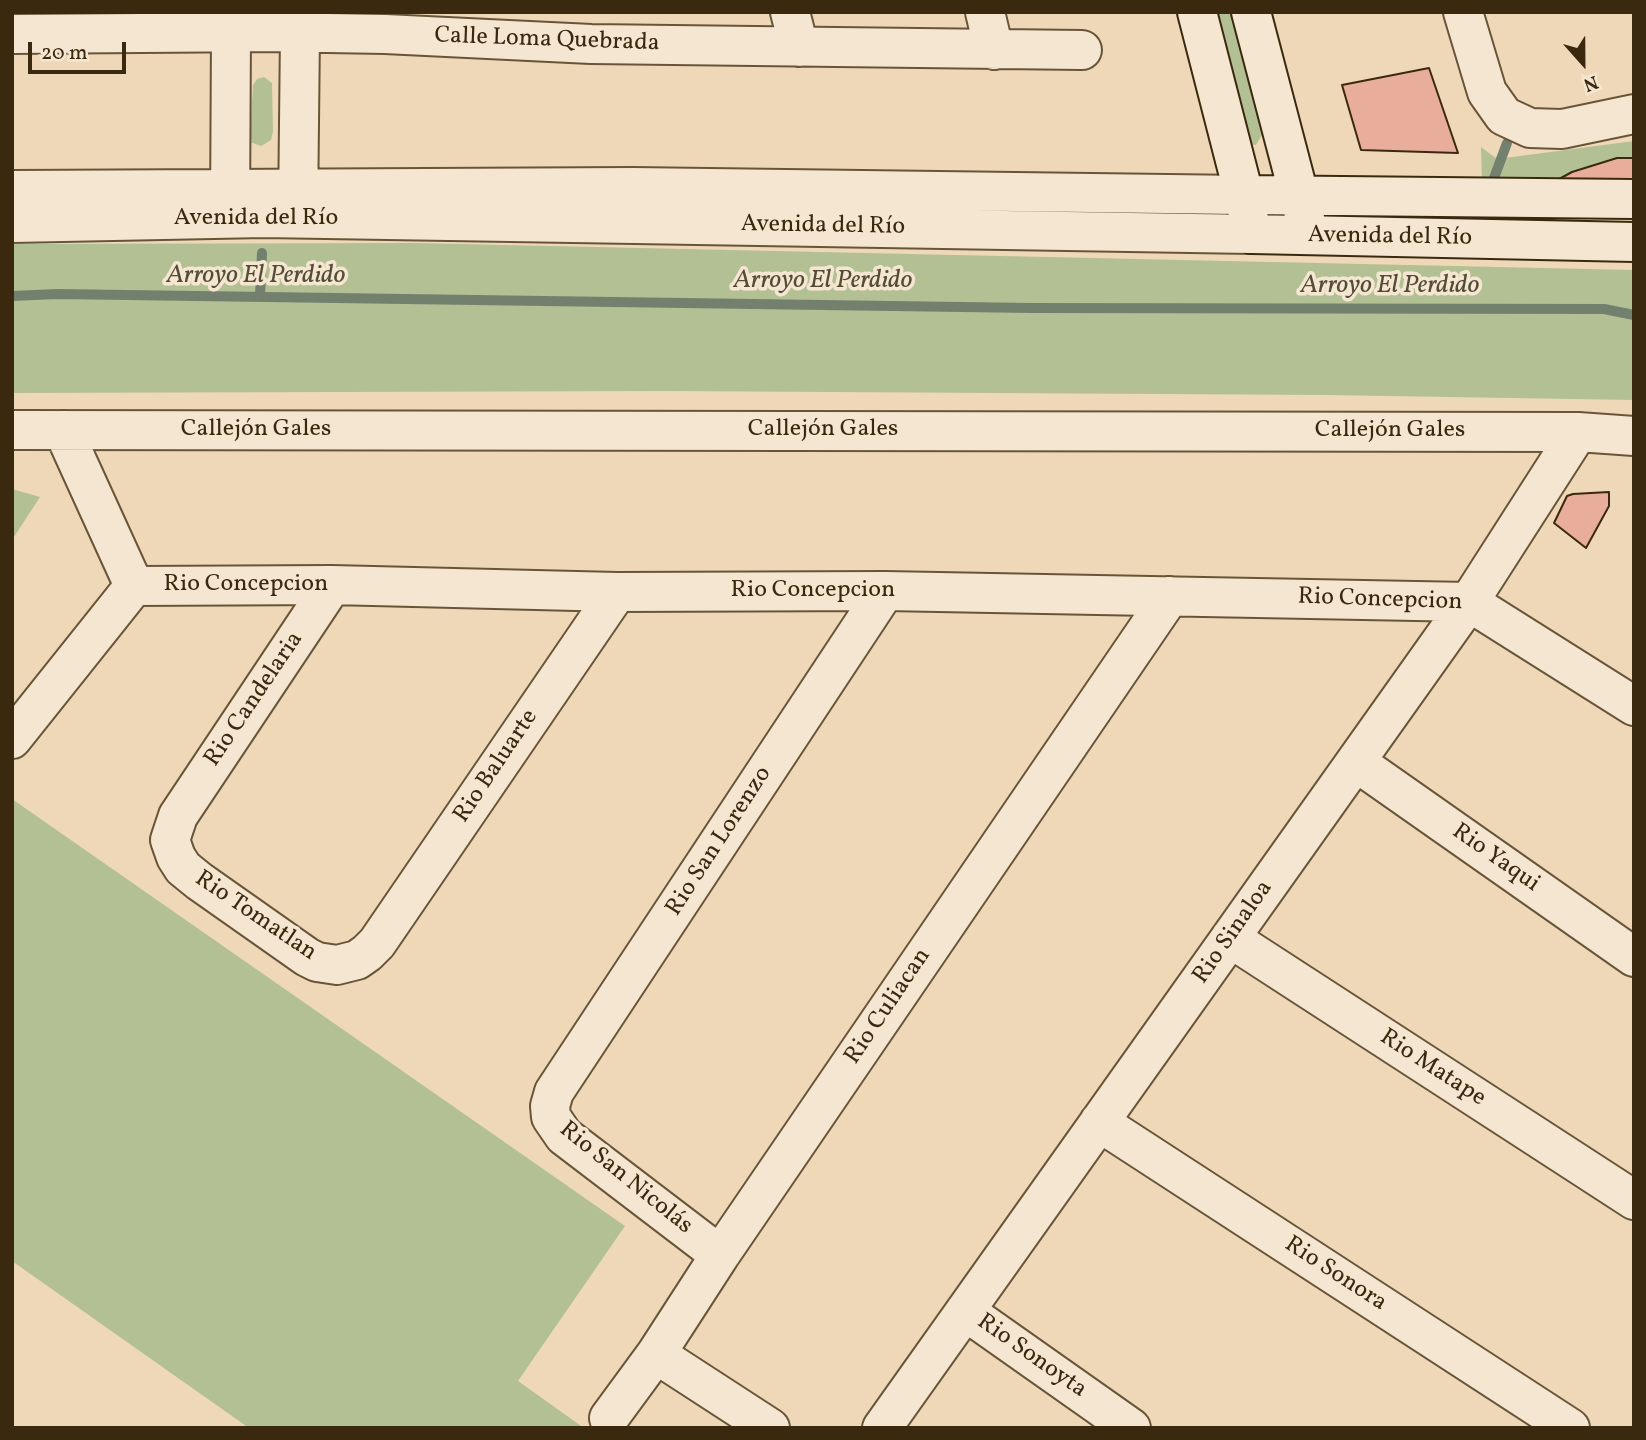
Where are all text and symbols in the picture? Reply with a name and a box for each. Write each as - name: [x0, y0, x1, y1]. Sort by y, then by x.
- street label: Calle Loma Quebrada: [434, 23, 660, 59]
- scale bar: [32, 28, 130, 72]
- north arrow: [1548, 28, 1618, 98]
- text: 20 m: [41, 39, 87, 68]
- text: N: [1579, 68, 1602, 97]
- street label: Avenida del Río: [174, 206, 338, 234]
- street label: Avenida del Río: [741, 211, 905, 243]
- street label: Avenida del Río: [1308, 222, 1472, 254]
- water label: Arroyo El Perdido: [167, 261, 345, 293]
- water label: Arroyo El Perdido: [734, 266, 912, 298]
- water label: Arroyo El Perdido: [1301, 271, 1479, 303]
- street label: Callejón Gales: [181, 417, 331, 445]
- street label: Callejón Gales: [748, 417, 898, 445]
- street label: Callejón Gales: [1315, 418, 1465, 446]
- street label: Rio Concepcion: [164, 572, 328, 600]
- street label: Rio Concepcion: [731, 578, 895, 606]
- street label: Rio Concepcion: [1297, 584, 1463, 618]
- street label: Rio Candelaria: [199, 627, 311, 773]
- street label: Rio Baluarte: [449, 705, 545, 829]
- street label: Rio San Lorenzo: [661, 762, 779, 922]
- street label: Rio Yaqui: [1446, 818, 1544, 900]
- street label: Rio Tomatlan: [188, 866, 322, 968]
- street label: Rio Sinaloa: [1188, 876, 1280, 990]
- street label: Rio Culiacan: [840, 943, 938, 1071]
- street label: Rio Matape: [1374, 1024, 1490, 1114]
- street label: Rio San Nicolás: [553, 1116, 697, 1242]
- street label: Rio Sonora: [1278, 1231, 1392, 1319]
- street label: Rio Sonoyta: [971, 1309, 1091, 1405]

